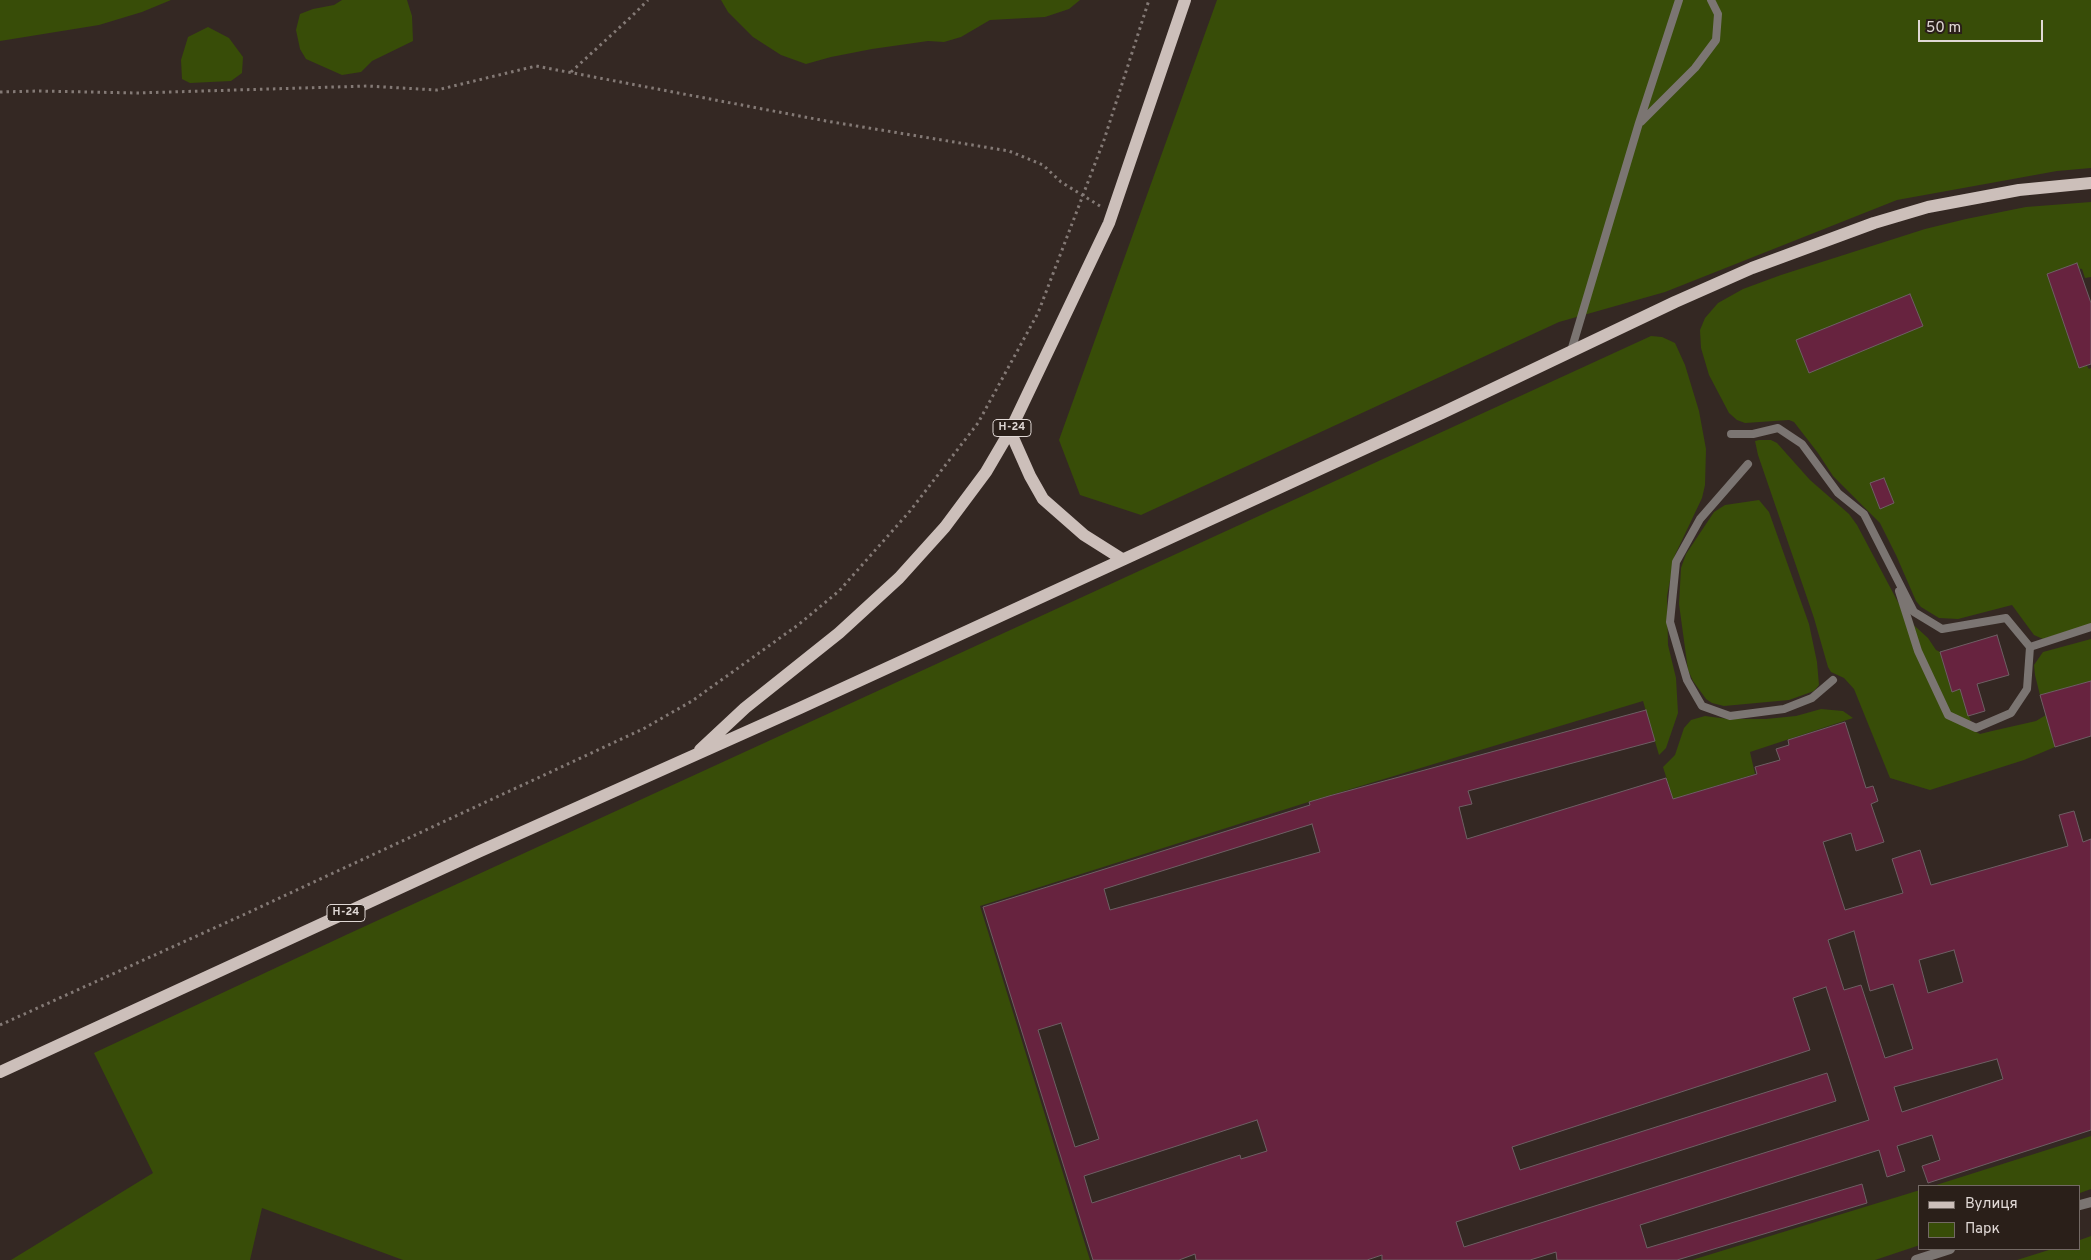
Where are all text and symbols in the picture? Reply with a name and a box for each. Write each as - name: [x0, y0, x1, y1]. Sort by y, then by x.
- scale bar: [1921, 10, 2046, 42]
- text: 50 m: [1926, 19, 1961, 38]
- road number: Н-24: [993, 419, 1031, 436]
- road number: Н-24: [327, 904, 365, 921]
- legend: [1918, 1185, 2081, 1250]
- text: Вулиця: [1965, 1195, 2018, 1214]
- text: Парк: [1965, 1220, 2000, 1239]

